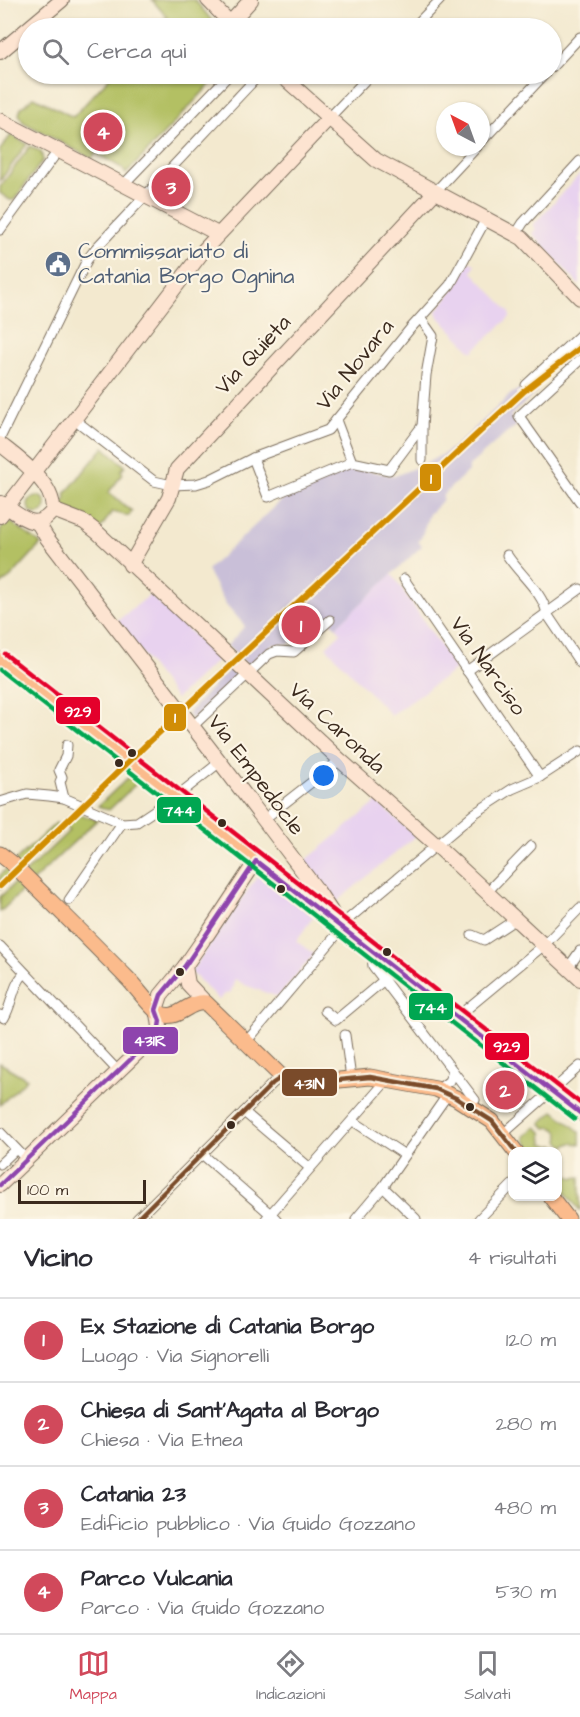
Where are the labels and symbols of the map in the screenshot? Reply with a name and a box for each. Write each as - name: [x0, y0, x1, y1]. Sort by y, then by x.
- north arrow: [436, 102, 490, 156]
- pin: 4: [84, 110, 122, 154]
- pin: 3: [152, 164, 190, 210]
- place label: Commissariato di Catania Borgo Ognina: [78, 236, 294, 293]
- public building icon: Commissariato di Catania Borgo Ognina: [43, 249, 73, 279]
- street label: Via Quieta: [208, 308, 298, 402]
- street label: Via Novara: [309, 313, 401, 417]
- line badge: 1: [419, 463, 442, 492]
- text: 1: [430, 468, 433, 490]
- pin: 1: [282, 602, 320, 648]
- street label: Via Narciso: [442, 610, 534, 722]
- street label: Via Caronda: [282, 675, 392, 781]
- line badge: 929: [55, 696, 101, 725]
- text: 929: [64, 701, 92, 723]
- line badge: 1: [163, 703, 187, 732]
- text: 1: [174, 707, 177, 729]
- street label: Via Empedocle: [200, 708, 312, 842]
- unlabelled marker: [126, 747, 138, 759]
- unlabelled marker: [113, 757, 125, 769]
- your location: [309, 761, 338, 790]
- line badge: 744: [156, 796, 202, 824]
- text: 744: [162, 800, 195, 822]
- unlabelled marker: [216, 817, 228, 829]
- unlabelled marker: [275, 883, 287, 895]
- unlabelled marker: [381, 946, 393, 958]
- unlabelled marker: [174, 966, 186, 978]
- line badge: 744: [408, 992, 454, 1021]
- text: 744: [414, 997, 447, 1019]
- line badge: 431R: [122, 1026, 179, 1055]
- text: 431R: [134, 1030, 166, 1052]
- line badge: 929: [484, 1032, 530, 1061]
- text: 929: [493, 1036, 521, 1058]
- line badge: 431N: [281, 1068, 338, 1097]
- pin: 2: [486, 1068, 524, 1112]
- text: 431N: [293, 1073, 325, 1095]
- unlabelled marker: [464, 1101, 476, 1113]
- unlabelled marker: [225, 1119, 237, 1131]
- scale bar: [18, 1177, 146, 1204]

